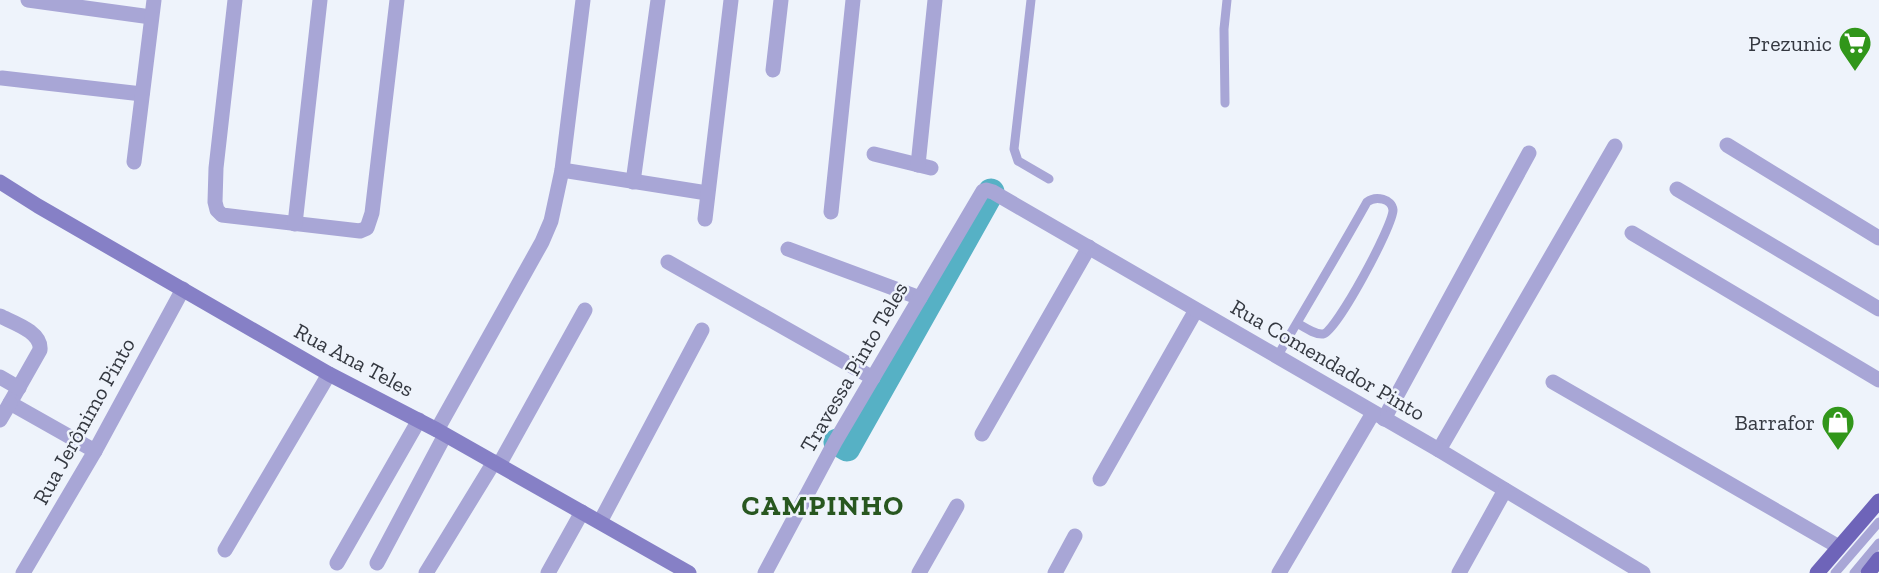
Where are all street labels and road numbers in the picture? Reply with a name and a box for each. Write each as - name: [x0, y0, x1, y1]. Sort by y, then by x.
- street label: Travessa Pinto Teles: [794, 277, 914, 457]
- street label: Rua Comendador Pinto: [1226, 293, 1430, 427]
- street label: Rua Ana Teles: [290, 317, 418, 403]
- street label: Rua Jerônimo Pinto: [27, 333, 141, 509]

